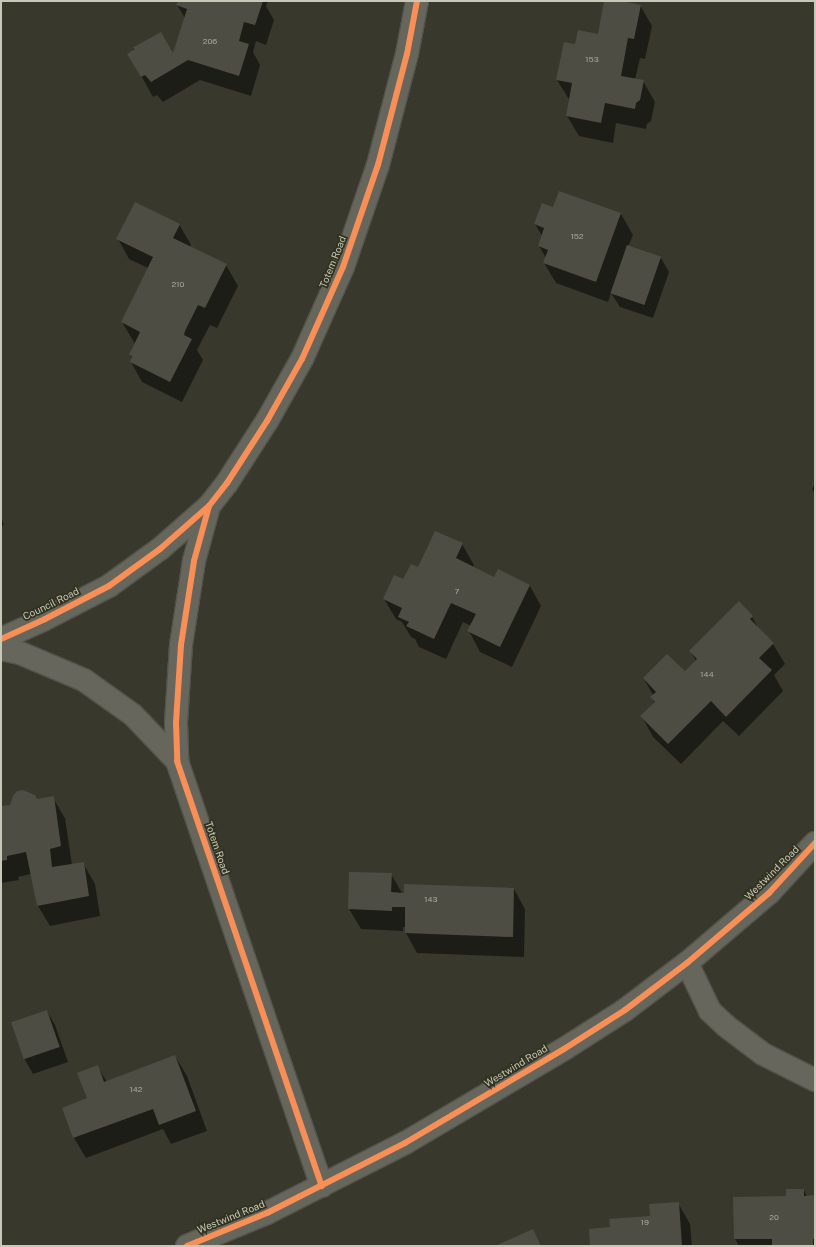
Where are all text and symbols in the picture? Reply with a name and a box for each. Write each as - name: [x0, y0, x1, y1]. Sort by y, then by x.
- house number: 206: [203, 37, 217, 47]
- house number: 153: [585, 55, 599, 65]
- house number: 152: [570, 232, 584, 242]
- street label: Totem Road: [317, 234, 349, 290]
- house number: 210: [172, 280, 184, 290]
- street label: Council Road: [21, 585, 81, 623]
- house number: 7: [455, 587, 459, 597]
- house number: 144: [700, 670, 714, 680]
- street label: Totem Road: [202, 820, 232, 876]
- street label: Westwind Road: [742, 843, 802, 903]
- house number: 143: [424, 895, 438, 905]
- street label: Westwind Road: [482, 1042, 550, 1090]
- house number: 142: [129, 1085, 143, 1095]
- street label: Westwind Road: [195, 1198, 267, 1236]
- house number: 20: [769, 1213, 779, 1223]
- house number: 19: [641, 1218, 649, 1228]

